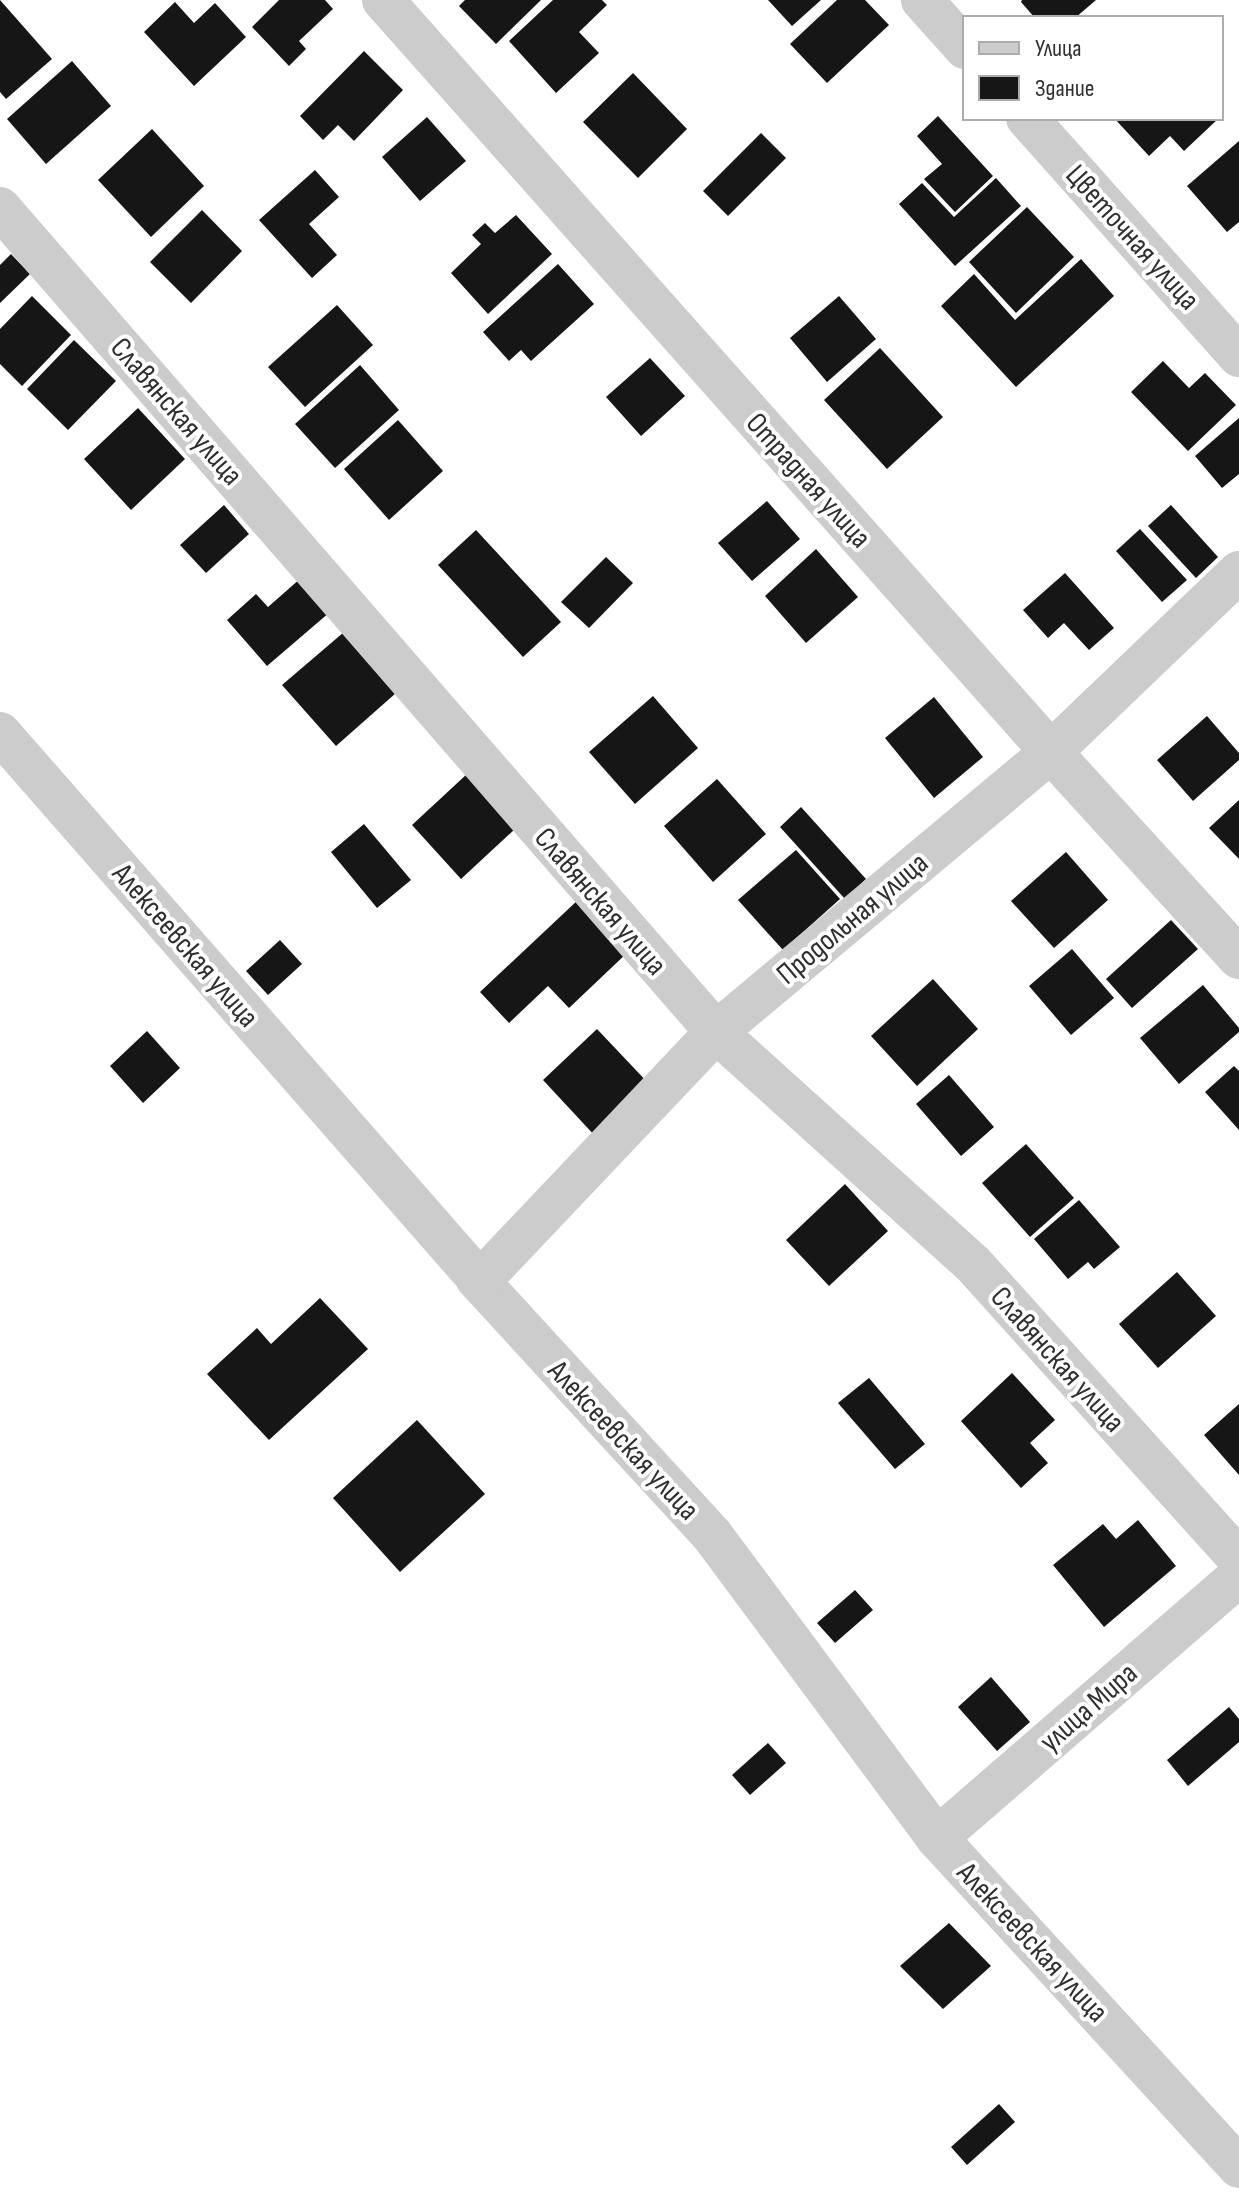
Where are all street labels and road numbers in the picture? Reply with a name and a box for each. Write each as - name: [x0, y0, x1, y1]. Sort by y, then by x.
- street label: Цветочная улица: [1058, 158, 1207, 318]
- street label: Славянская улица: [102, 331, 250, 493]
- street label: Отрадная улица: [738, 406, 878, 556]
- street label: Славянская улица: [526, 821, 674, 983]
- street label: Продольная улица: [770, 845, 936, 992]
- street label: Алексеевская улица: [104, 856, 266, 1035]
- street label: Славянская улица: [982, 1279, 1132, 1440]
- street label: Алексеевская улица: [540, 1353, 706, 1528]
- street label: улица Мира: [1032, 1656, 1145, 1760]
- street label: Алексеевская улица: [949, 1855, 1115, 2030]

